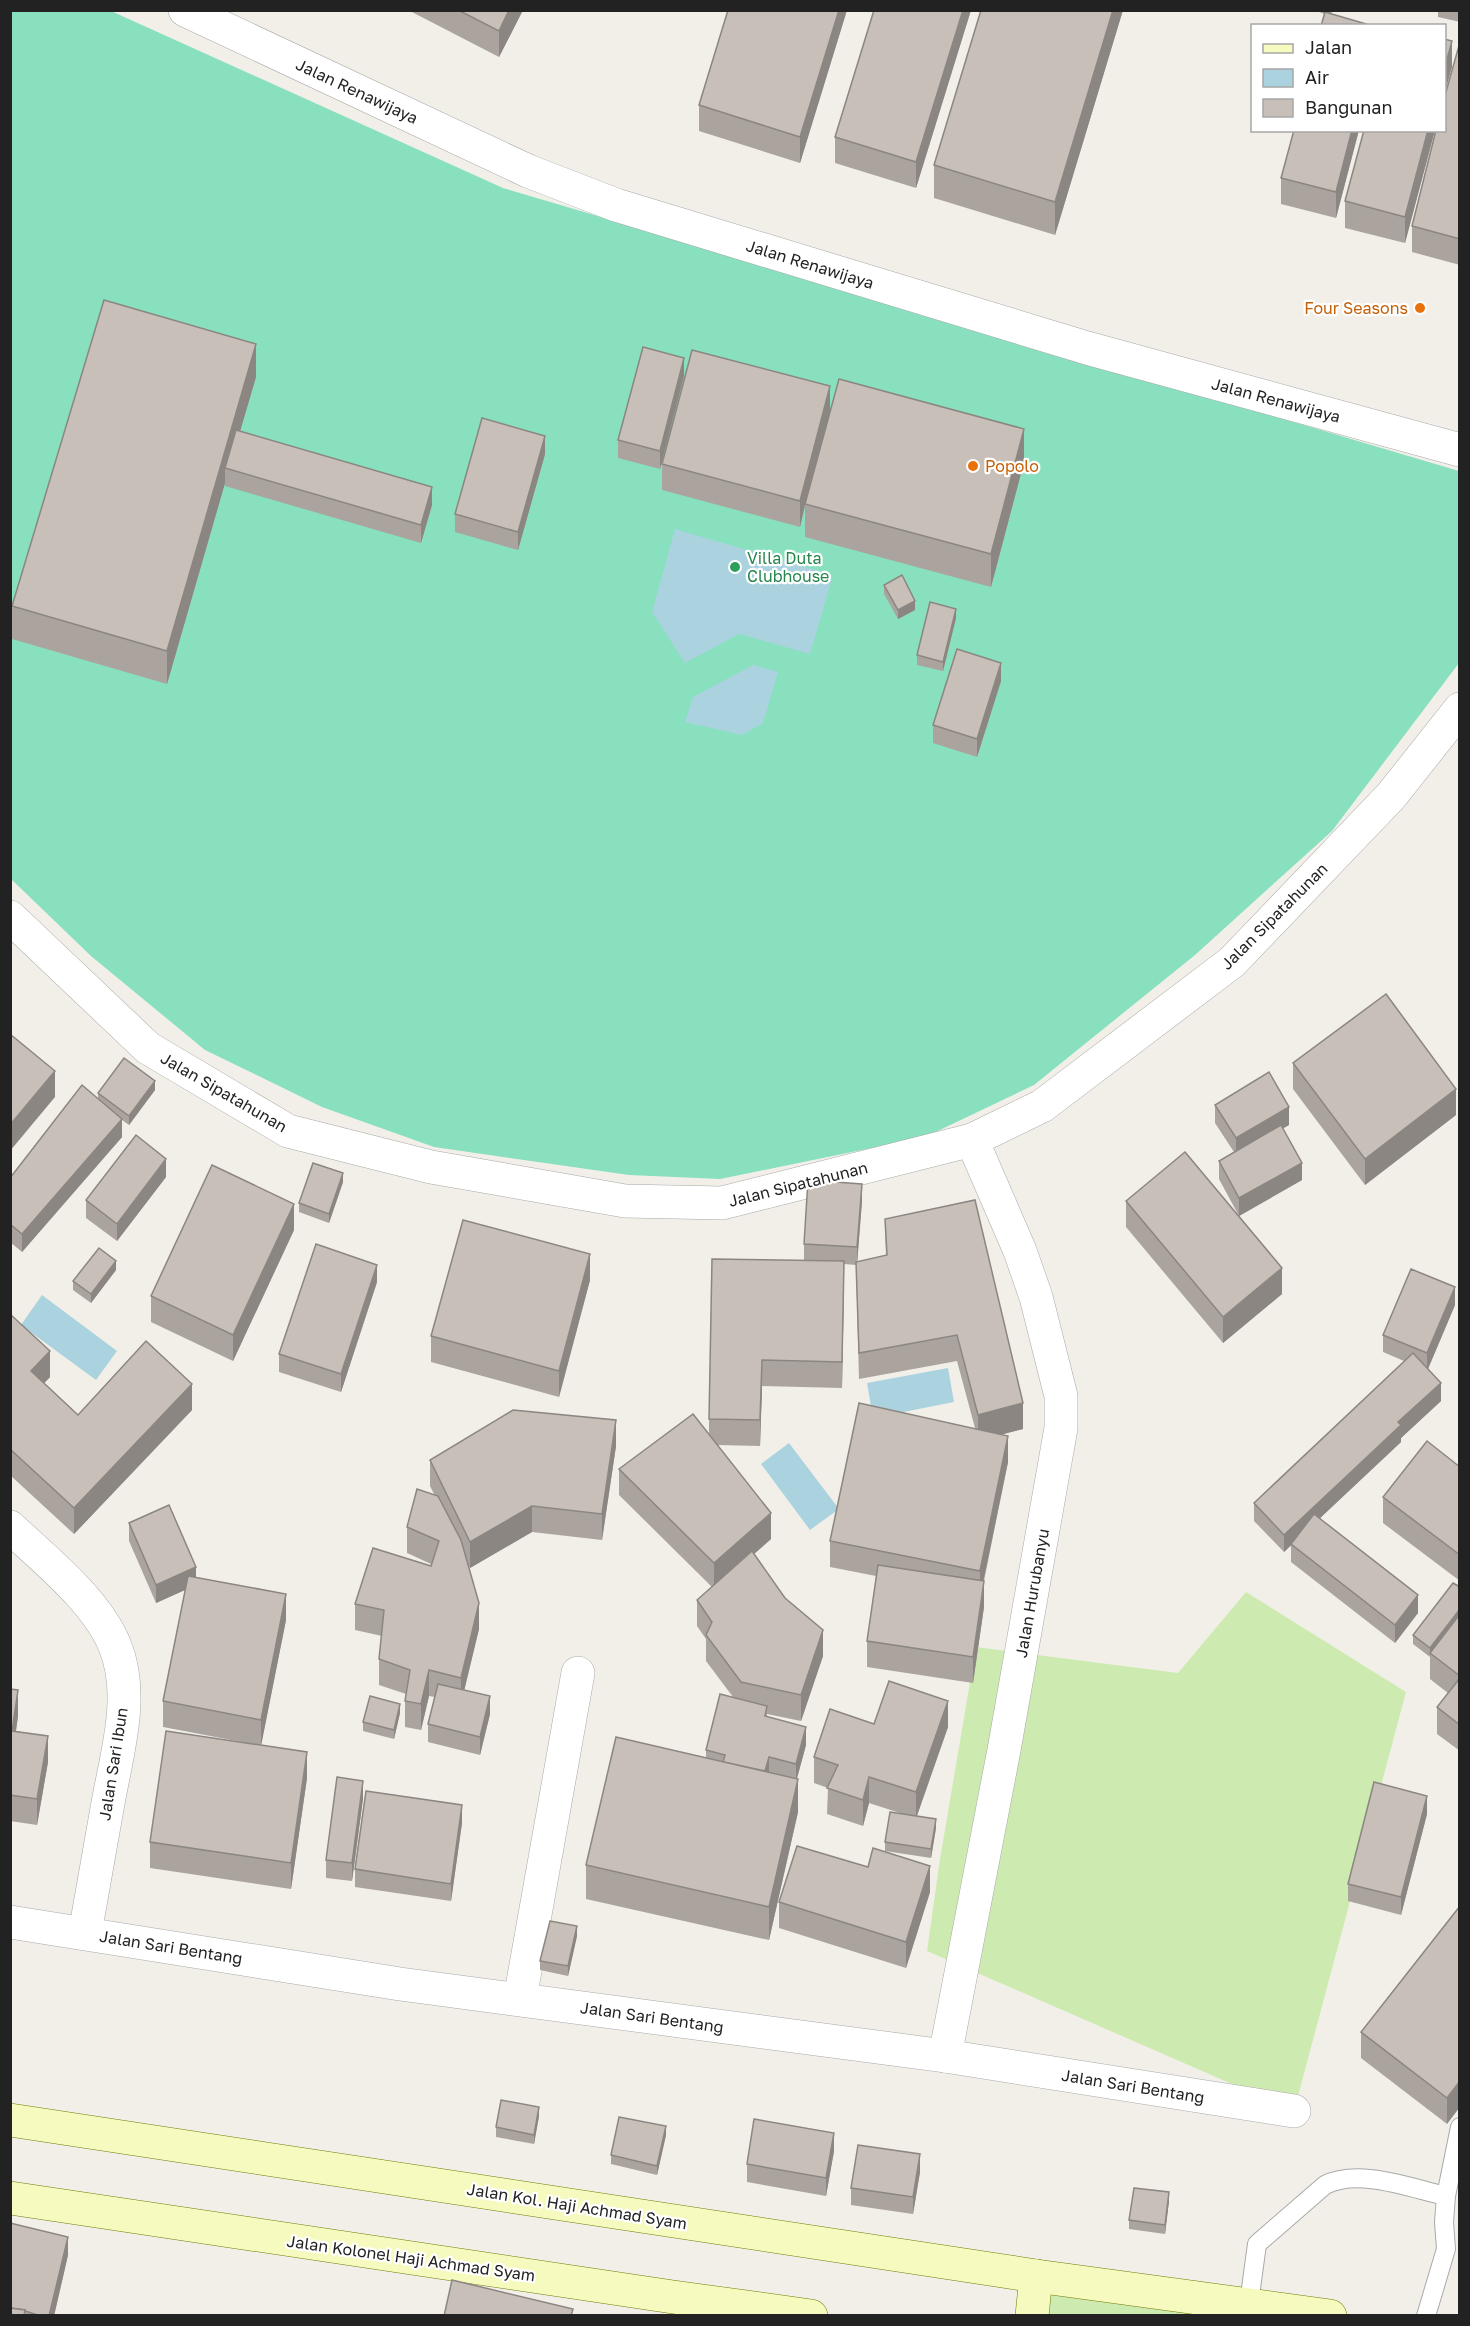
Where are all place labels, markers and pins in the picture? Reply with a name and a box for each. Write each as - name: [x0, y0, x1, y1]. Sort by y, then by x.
- place label: Four Seasons: [1304, 298, 1408, 318]
- marker: Four Seasons: [1413, 301, 1427, 315]
- place label: Popolo: [985, 456, 1039, 476]
- marker: Popolo: [966, 459, 980, 473]
- place label: Villa Duta Clubhouse: [747, 548, 829, 586]
- marker: Villa Duta Clubhouse: [728, 560, 742, 574]

